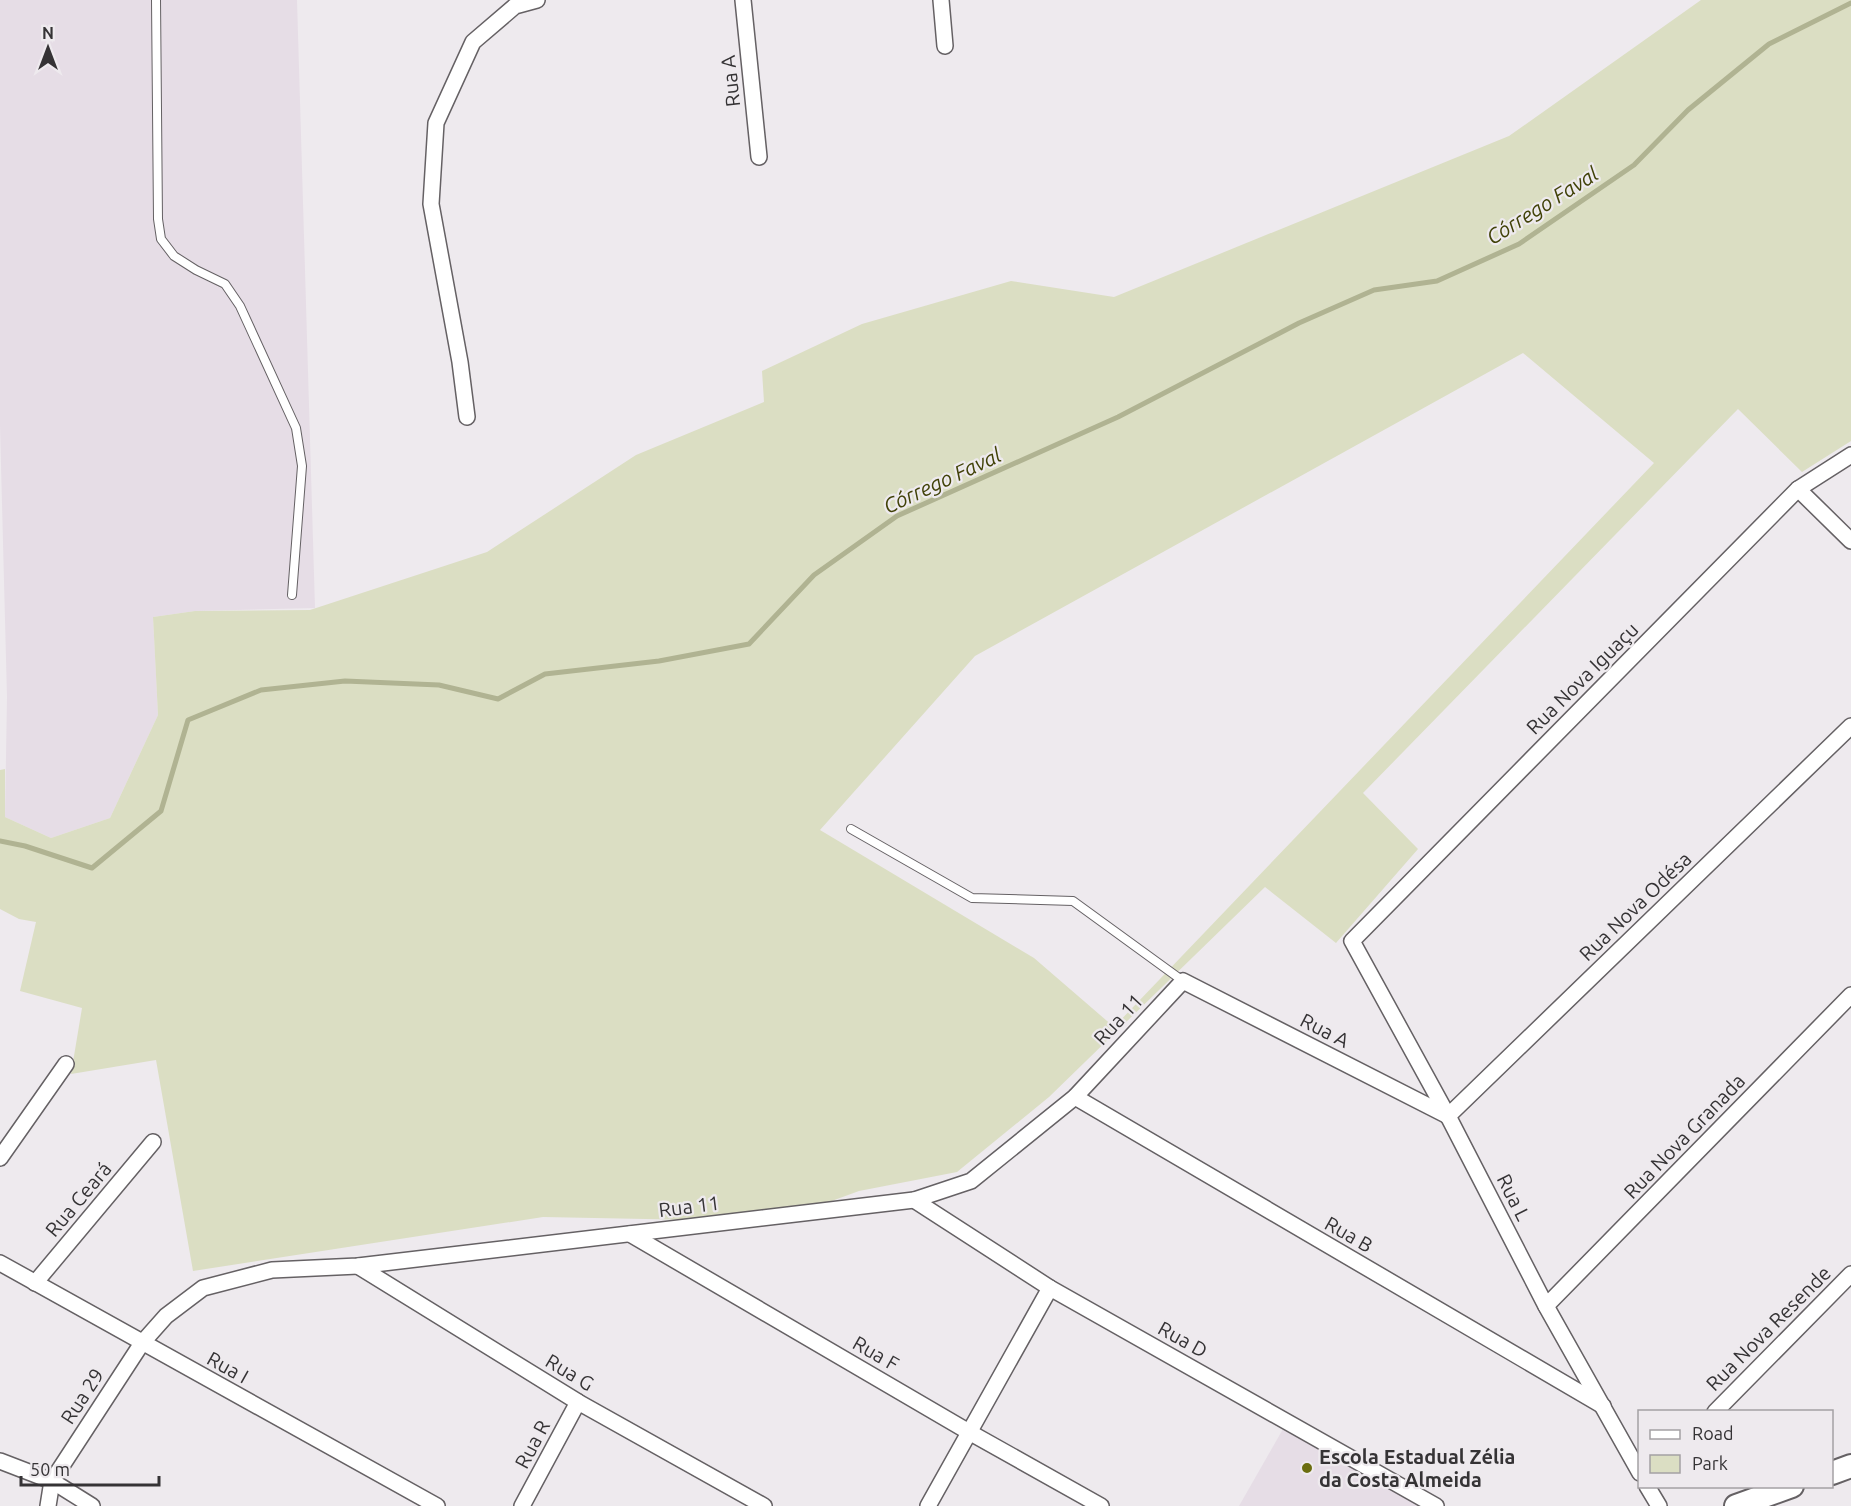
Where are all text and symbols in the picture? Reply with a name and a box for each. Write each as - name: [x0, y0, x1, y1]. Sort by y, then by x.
- north arrow: [18, 18, 78, 78]
- text: N: [42, 24, 54, 42]
- street label: Rua A: [716, 54, 744, 108]
- water label: Córrego Faval: [1482, 161, 1602, 249]
- water label: Córrego Faval: [879, 442, 1005, 518]
- street label: Rua Nova Iguaçu: [1521, 617, 1643, 739]
- street label: Rua Nova Odésa: [1574, 847, 1696, 965]
- street label: Rua 11: [1089, 989, 1147, 1049]
- street label: Rua A: [1297, 1008, 1353, 1052]
- street label: Rua Nova Granada: [1619, 1069, 1749, 1203]
- street label: Rua Ceará: [40, 1157, 116, 1241]
- street label: Rua L: [1493, 1170, 1535, 1224]
- street label: Rua 11: [657, 1191, 721, 1221]
- street label: Rua B: [1321, 1211, 1377, 1257]
- street label: Rua Nova Resende: [1701, 1261, 1835, 1395]
- street label: Rua D: [1154, 1316, 1212, 1362]
- street label: Rua F: [849, 1331, 903, 1375]
- street label: Rua I: [203, 1346, 253, 1388]
- street label: Rua G: [542, 1349, 598, 1395]
- street label: Rua 29: [56, 1364, 108, 1428]
- legend: [1638, 1410, 1833, 1488]
- street label: Rua R: [510, 1416, 554, 1472]
- text: Road: [1692, 1423, 1734, 1443]
- place label: Escola Estadual Zélia da Costa Almeida: [1319, 1445, 1515, 1491]
- scale bar: [21, 1449, 159, 1487]
- text: Park: [1692, 1453, 1728, 1473]
- text: 50 m: [30, 1459, 70, 1479]
- marker: Escola Estadual Zélia da Costa Almeida: [1300, 1461, 1314, 1475]

